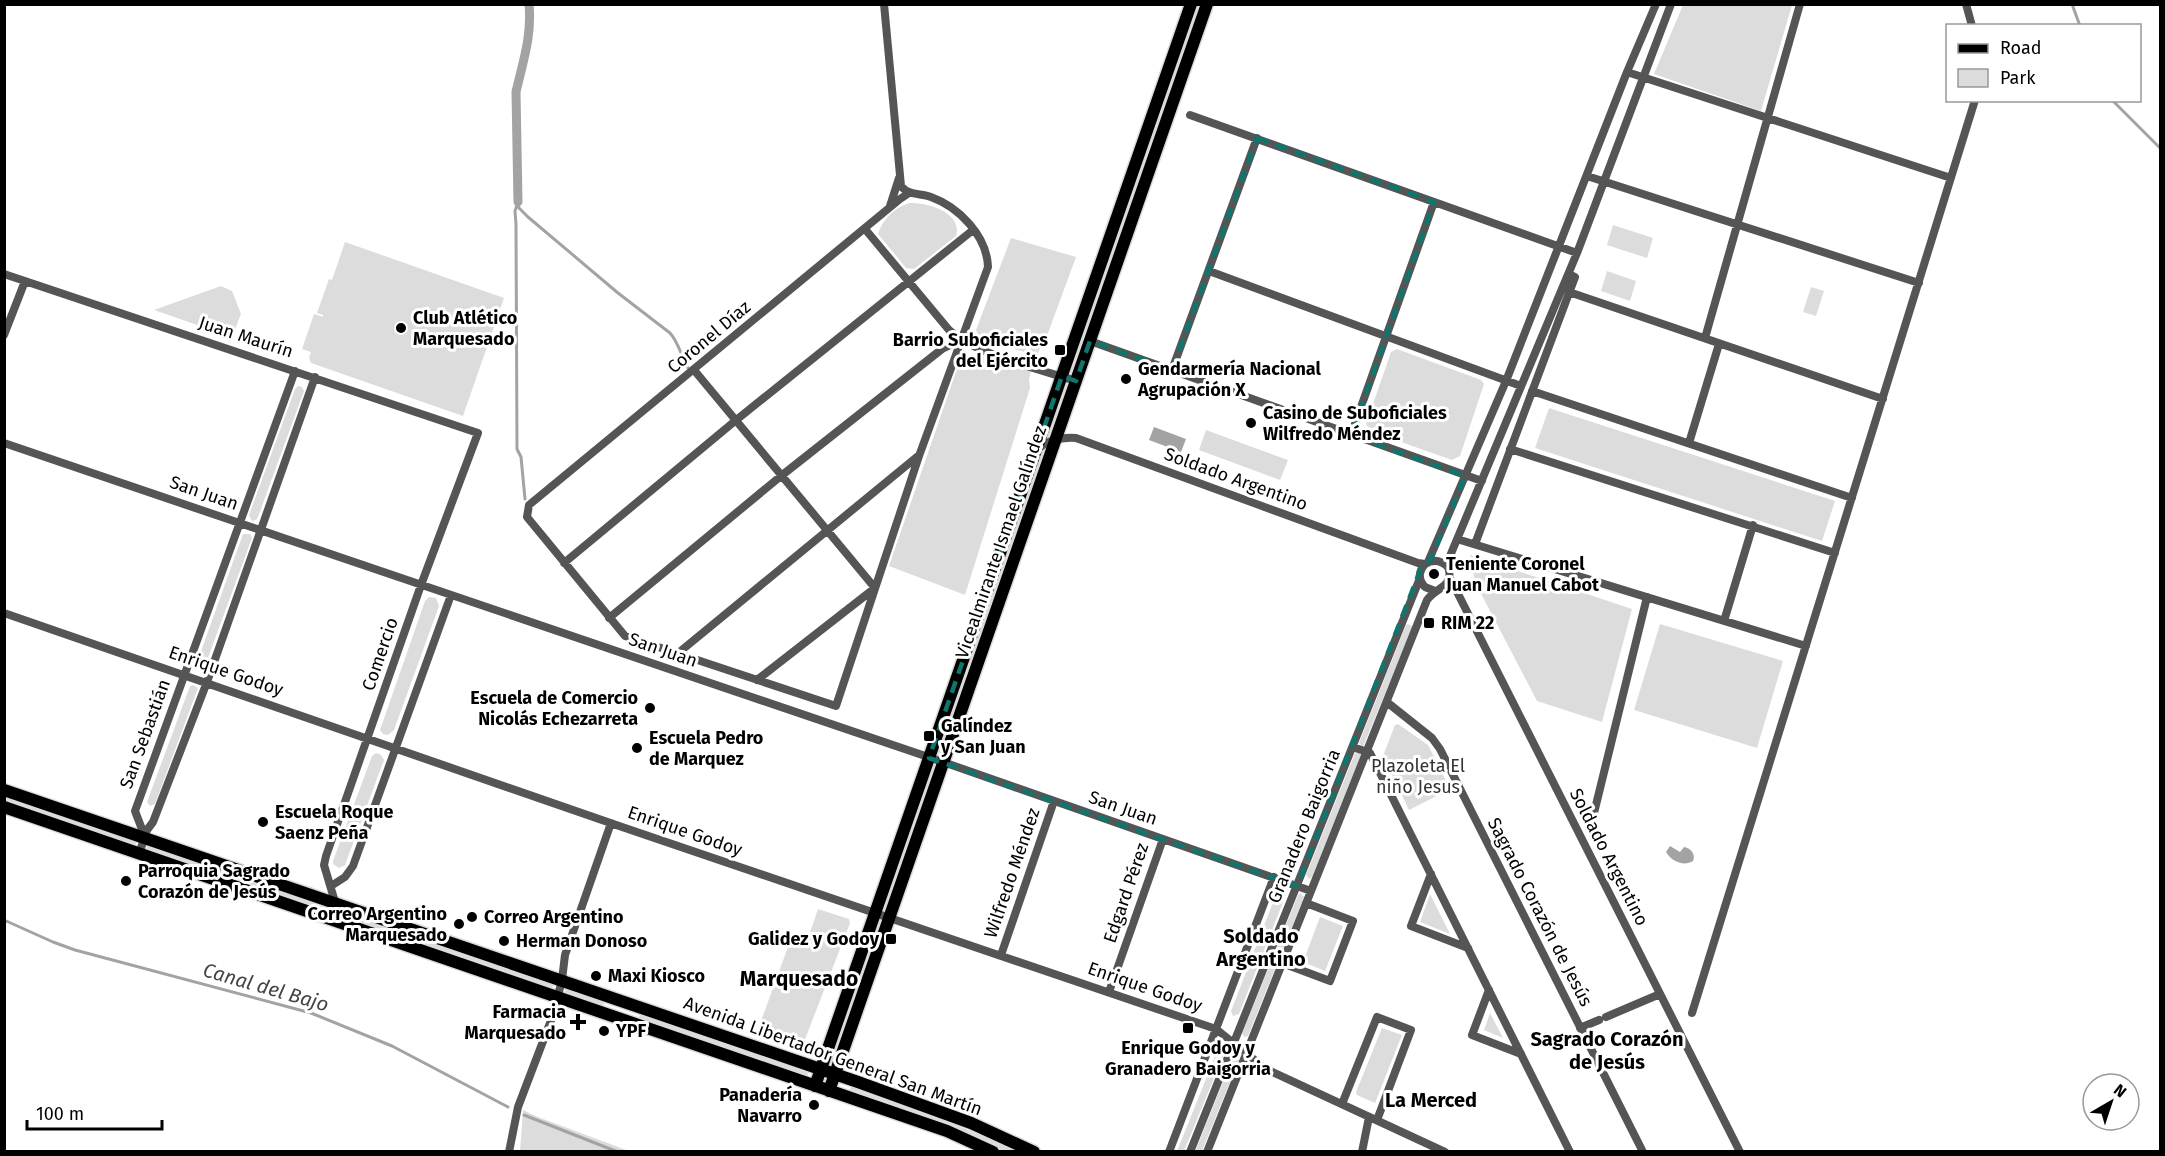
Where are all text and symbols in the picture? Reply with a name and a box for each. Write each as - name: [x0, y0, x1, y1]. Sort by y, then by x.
- legend: [1946, 24, 2141, 102]
- text: Road: [2000, 37, 2042, 59]
- text: Park: [2000, 67, 2036, 89]
- street label: Coronel Díaz: [663, 296, 755, 378]
- place label: Club Atlético Marquesado: [413, 307, 517, 350]
- street label: Juan Maurín: [196, 311, 296, 363]
- marker: Club Atlético Marquesado: [394, 321, 408, 335]
- place label: Barrio Suboficiales del Ejército: [893, 329, 1048, 372]
- marker: Barrio Suboficiales del Ejército: [1053, 343, 1067, 357]
- place label: Gendarmería Nacional Agrupación X: [1137, 358, 1321, 401]
- marker: Gendarmería Nacional Agrupación X: [1119, 372, 1133, 386]
- place label: Casino de Suboficiales Wilfredo Méndez: [1263, 402, 1447, 445]
- marker: Casino de Suboficiales Wilfredo Méndez: [1244, 416, 1258, 430]
- street label: Vicealmirante Ismael Galíndez: [951, 423, 1051, 661]
- street label: Soldado Argentino: [1161, 443, 1311, 515]
- street label: San Juan: [167, 471, 241, 515]
- place label: Teniente Coronel Juan Manuel Cabot: [1445, 553, 1600, 596]
- marker: Teniente Coronel Juan Manuel Cabot: [1427, 567, 1441, 581]
- place label: RIM 22: [1441, 612, 1494, 634]
- street label: Comercio: [357, 614, 403, 694]
- marker: RIM 22: [1422, 616, 1436, 630]
- street label: San Juan: [626, 628, 700, 672]
- street label: Enrique Godoy: [166, 641, 286, 701]
- street label: San Sebastián: [115, 676, 175, 792]
- place label: Escuela de Comercio Nicolás Echezarreta: [470, 687, 638, 730]
- marker: Escuela de Comercio Nicolás Echezarreta: [643, 701, 657, 715]
- place label: Galíndez y San Juan: [940, 715, 1026, 758]
- place label: Escuela Pedro de Marquez: [649, 727, 763, 770]
- marker: Galíndez y San Juan: [922, 729, 936, 743]
- marker: Escuela Pedro de Marquez: [630, 741, 644, 755]
- street label: Granadero Baigorria: [1263, 746, 1345, 906]
- park label: Plazoleta El niño Jesus: [1371, 755, 1465, 798]
- street label: Soldado Argentino: [1565, 785, 1653, 929]
- street label: San Juan: [1086, 786, 1160, 830]
- place label: Escuela Roque Saenz Peña: [275, 801, 394, 844]
- street label: Enrique Godoy: [625, 801, 745, 861]
- street label: Wilfredo Méndez: [979, 805, 1045, 941]
- street label: Sagrado Corazón de Jesús: [1483, 814, 1597, 1010]
- marker: Escuela Roque Saenz Peña: [256, 815, 270, 829]
- street label: Edgard Pérez: [1099, 840, 1153, 946]
- place label: Parroquia Sagrado Corazón de Jesús: [138, 860, 290, 903]
- marker: Parroquia Sagrado Corazón de Jesús: [119, 874, 133, 888]
- place label: Correo Argentino Marquesado: [308, 903, 447, 946]
- place label: Correo Argentino: [484, 906, 624, 928]
- marker: Correo Argentino: [465, 910, 479, 924]
- marker: Correo Argentino Marquesado: [452, 917, 466, 931]
- district label: Soldado Argentino: [1215, 924, 1306, 971]
- place label: Galidez y Godoy: [748, 928, 880, 950]
- place label: Herman Donoso: [516, 930, 647, 952]
- marker: Galidez y Godoy: [884, 932, 898, 946]
- marker: Herman Donoso: [497, 934, 511, 948]
- street label: Enrique Godoy: [1085, 957, 1205, 1017]
- water label: Canal del Bajo: [200, 958, 332, 1016]
- place label: Maxi Kiosco: [608, 965, 705, 987]
- district label: Marquesado: [740, 966, 858, 992]
- marker: Maxi Kiosco: [589, 969, 603, 983]
- street label: Avenida Libertador General San Martín: [681, 992, 985, 1120]
- place label: Farmacia Marquesado: [465, 1001, 566, 1044]
- marker: Farmacia Marquesado: [571, 1015, 585, 1029]
- place label: YPF: [615, 1020, 646, 1042]
- marker: Enrique Godoy y Granadero Baigorria: [1181, 1021, 1195, 1035]
- marker: YPF: [597, 1024, 611, 1038]
- district label: Sagrado Corazón de Jesús: [1530, 1027, 1684, 1074]
- place label: Enrique Godoy y Granadero Baigorria: [1105, 1037, 1271, 1080]
- north arrow: [2081, 1072, 2141, 1132]
- text: N: [2110, 1080, 2130, 1101]
- place label: Panadería Navarro: [719, 1084, 802, 1127]
- district label: La Merced: [1385, 1088, 1477, 1112]
- scale bar: [27, 1093, 162, 1131]
- marker: Panadería Navarro: [807, 1098, 821, 1112]
- text: 100 m: [36, 1103, 84, 1125]

